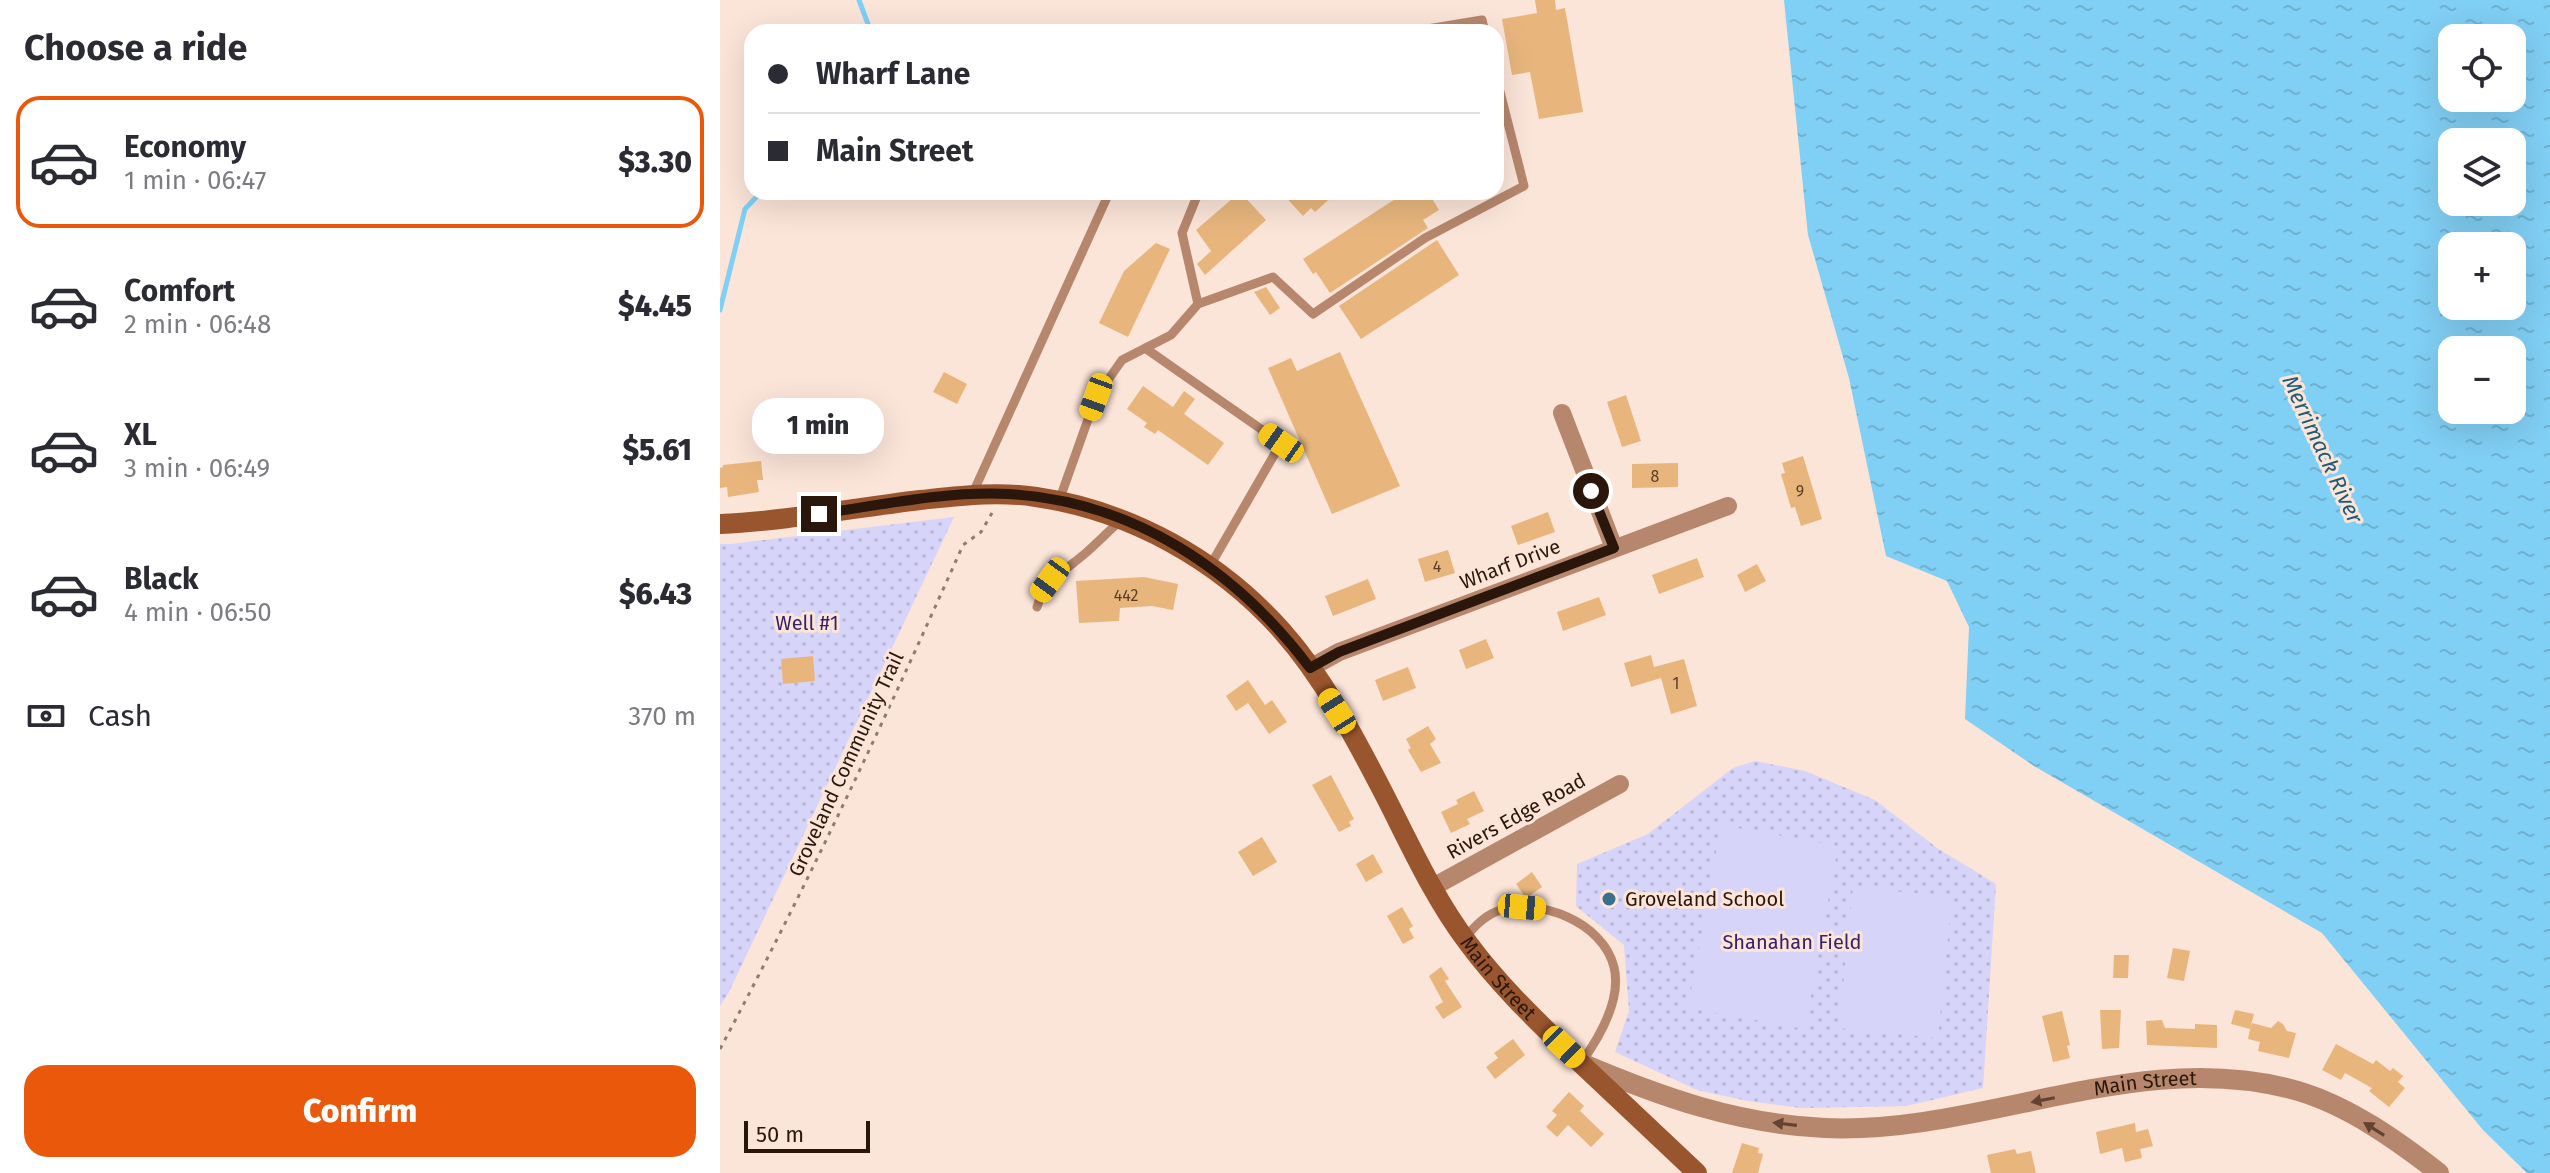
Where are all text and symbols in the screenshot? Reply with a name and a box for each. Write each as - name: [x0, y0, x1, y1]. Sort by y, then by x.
- map controls: [2438, 24, 2526, 424]
- button: locate: [2438, 24, 2526, 112]
- text: Choose a ride: [24, 26, 247, 70]
- text: Wharf Lane: [816, 56, 970, 92]
- icon: car: [28, 126, 100, 198]
- button: layers: [2438, 128, 2526, 216]
- text: Economy: [124, 129, 246, 165]
- text: Main Street: [816, 133, 973, 169]
- text: $3.30: [618, 144, 692, 180]
- text: 1 min · 06:47: [124, 165, 266, 196]
- button: +: [2438, 232, 2526, 320]
- icon: car: [28, 270, 100, 342]
- text: Comfort: [124, 273, 235, 309]
- text: $4.45: [618, 288, 692, 324]
- text: 2 min · 06:48: [124, 309, 271, 340]
- button: −: [2438, 336, 2526, 424]
- car: [1077, 370, 1115, 424]
- water label: Merrimack River: [2276, 371, 2369, 528]
- callout: 1 min: [753, 398, 885, 454]
- text: 1 min: [787, 410, 849, 441]
- icon: car: [28, 414, 100, 486]
- text: XL: [124, 417, 157, 453]
- car: [1254, 419, 1308, 467]
- text: $5.61: [622, 432, 692, 468]
- text: 3 min · 06:49: [124, 453, 270, 484]
- house number: 8: [1651, 467, 1660, 486]
- route start: [1573, 473, 1609, 509]
- house number: 9: [1796, 482, 1804, 501]
- route end: [801, 496, 837, 532]
- street label: Wharf Drive: [1456, 534, 1564, 594]
- car: [1026, 554, 1074, 606]
- house number: 4: [1433, 557, 1442, 576]
- icon: car: [28, 558, 100, 630]
- text: Black: [124, 561, 199, 597]
- text: $6.43: [619, 576, 692, 612]
- house number: 442: [1114, 586, 1138, 605]
- text: 4 min · 06:50: [124, 597, 272, 628]
- park label: Well #1: [775, 611, 839, 635]
- street label: Groveland Community Trail: [783, 648, 909, 880]
- house number: 1: [1673, 674, 1679, 693]
- car: [1314, 684, 1360, 738]
- icon: cash: [24, 694, 68, 738]
- text: Cash: [88, 698, 152, 734]
- text: 370 m: [628, 701, 696, 732]
- street label: Rivers Edge Road: [1442, 768, 1590, 864]
- place label: Groveland School: [1625, 887, 1784, 911]
- marker: Groveland School: [1600, 890, 1618, 908]
- car: [1497, 893, 1547, 921]
- park label: Shanahan Field: [1722, 930, 1862, 954]
- street label: Main Street: [1455, 931, 1542, 1026]
- car: [1538, 1022, 1590, 1072]
- button: Confirm: [24, 1065, 696, 1157]
- street label: Main Street: [2092, 1066, 2198, 1101]
- one-way arrow: [2030, 1094, 2055, 1107]
- scale bar: [744, 1117, 870, 1153]
- one-way arrow: [1772, 1117, 1797, 1130]
- text: 50 m: [756, 1121, 804, 1148]
- one-way arrow: [2364, 1122, 2385, 1137]

